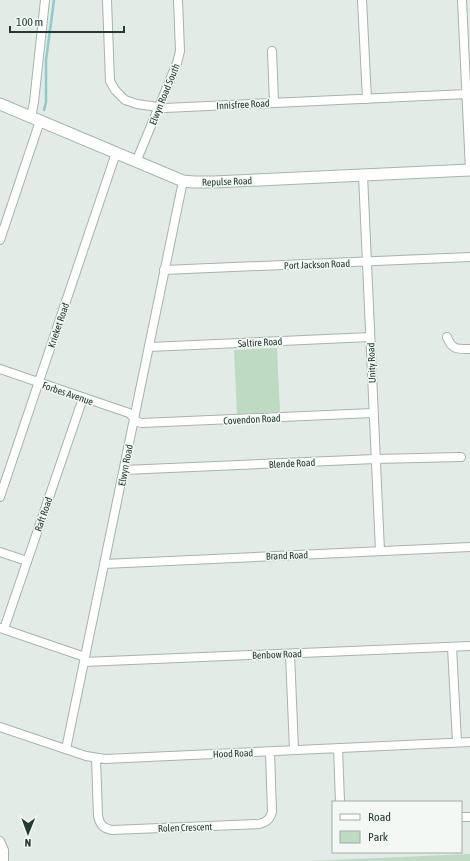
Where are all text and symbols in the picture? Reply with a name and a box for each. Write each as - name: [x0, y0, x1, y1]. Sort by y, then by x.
- scale bar: [10, 8, 124, 34]
- text: 100 m: [16, 15, 43, 29]
- street label: Elwyn Road South: [147, 62, 182, 126]
- street label: Innisfree Road: [216, 98, 270, 111]
- street label: Repulse Road: [202, 175, 253, 188]
- street label: Port Jackson Road: [284, 258, 350, 271]
- street label: Krieket Road: [46, 301, 71, 349]
- street label: Saltire Road: [237, 336, 283, 349]
- street label: Unity Road: [365, 342, 378, 383]
- street label: Forbes Avenue: [41, 380, 95, 408]
- street label: Covendon Road: [223, 412, 281, 426]
- street label: Elwyn Road: [116, 443, 135, 487]
- street label: Blende Road: [269, 457, 316, 470]
- street label: Raft Road: [32, 495, 55, 533]
- street label: Brand Road: [266, 549, 309, 562]
- street label: Benbow Road: [252, 648, 302, 661]
- street label: Hood Road: [213, 747, 254, 760]
- legend: [332, 801, 462, 853]
- text: Road: [368, 810, 391, 824]
- north arrow: [8, 813, 48, 853]
- street label: Rolen Crescent: [158, 821, 213, 834]
- text: Park: [368, 830, 389, 844]
- text: N: [24, 837, 31, 849]

